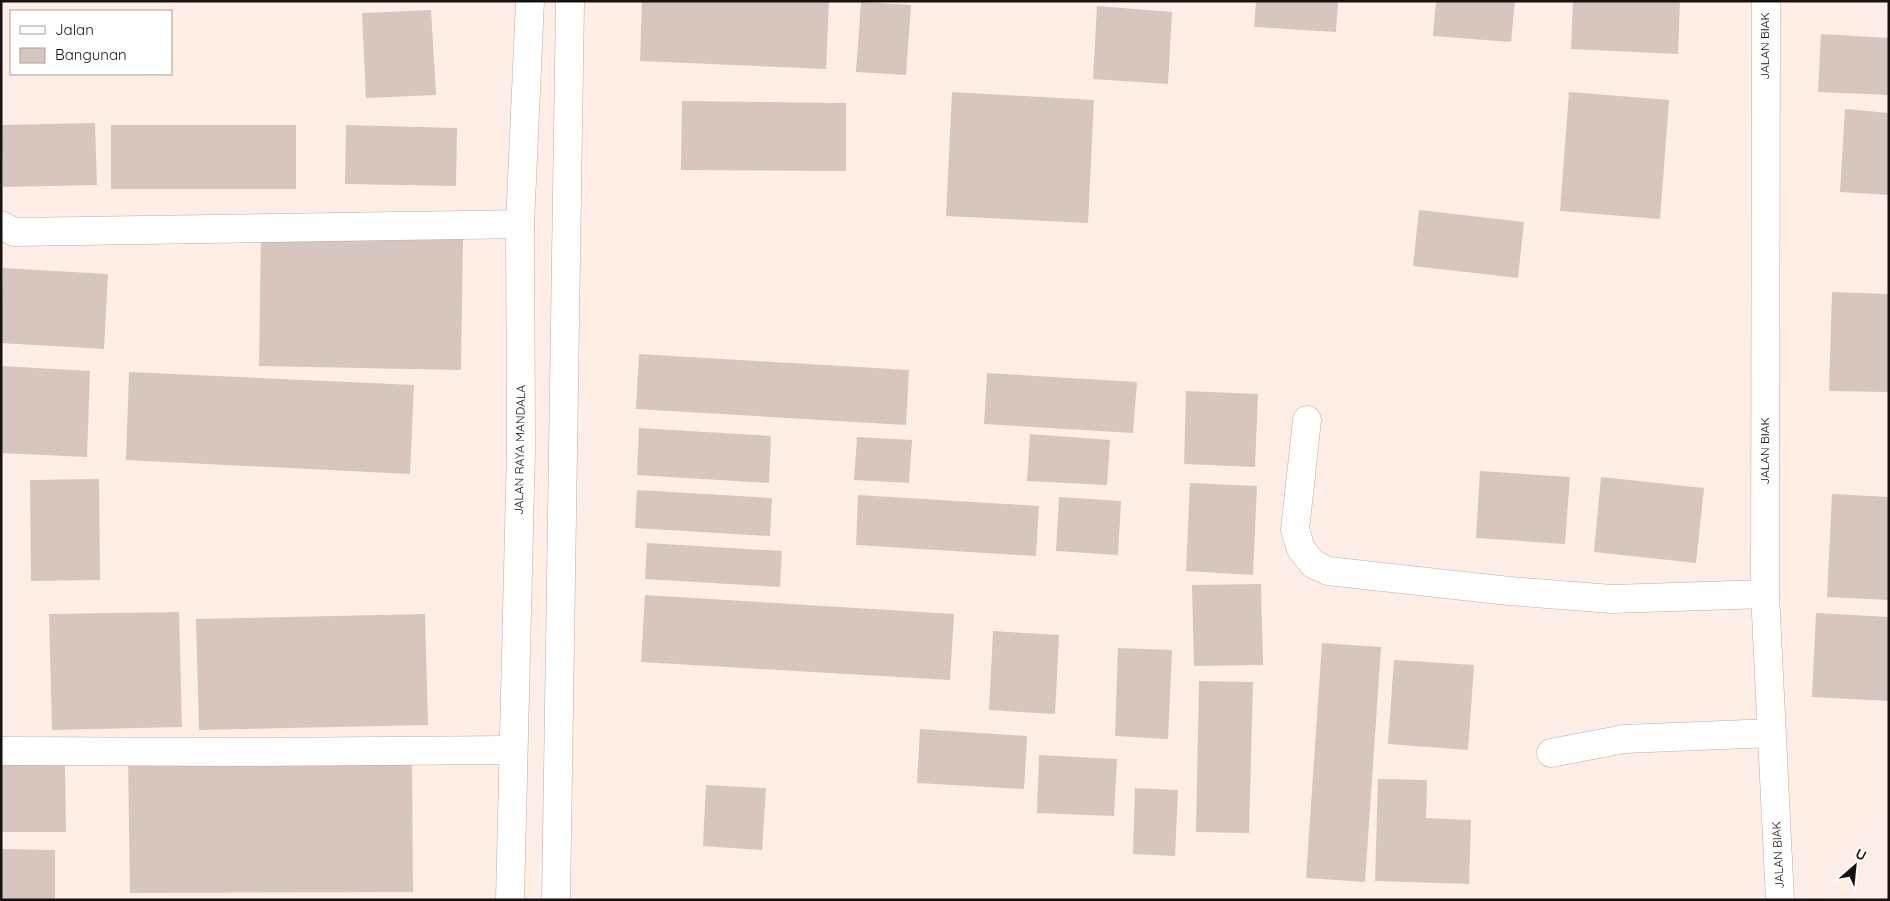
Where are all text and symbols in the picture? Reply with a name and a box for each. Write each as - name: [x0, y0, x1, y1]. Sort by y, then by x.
- legend: [10, 10, 172, 75]
- street label: JALAN BIAK: [1757, 12, 1772, 80]
- text: Jalan: [55, 20, 94, 39]
- text: Bangunan: [55, 45, 127, 64]
- street label: JALAN RAYA MANDALA: [511, 385, 528, 515]
- street label: JALAN BIAK: [1757, 417, 1772, 485]
- street label: JALAN BIAK: [1768, 821, 1787, 889]
- north arrow: [1830, 841, 1880, 891]
- text: U: [1852, 844, 1869, 865]

